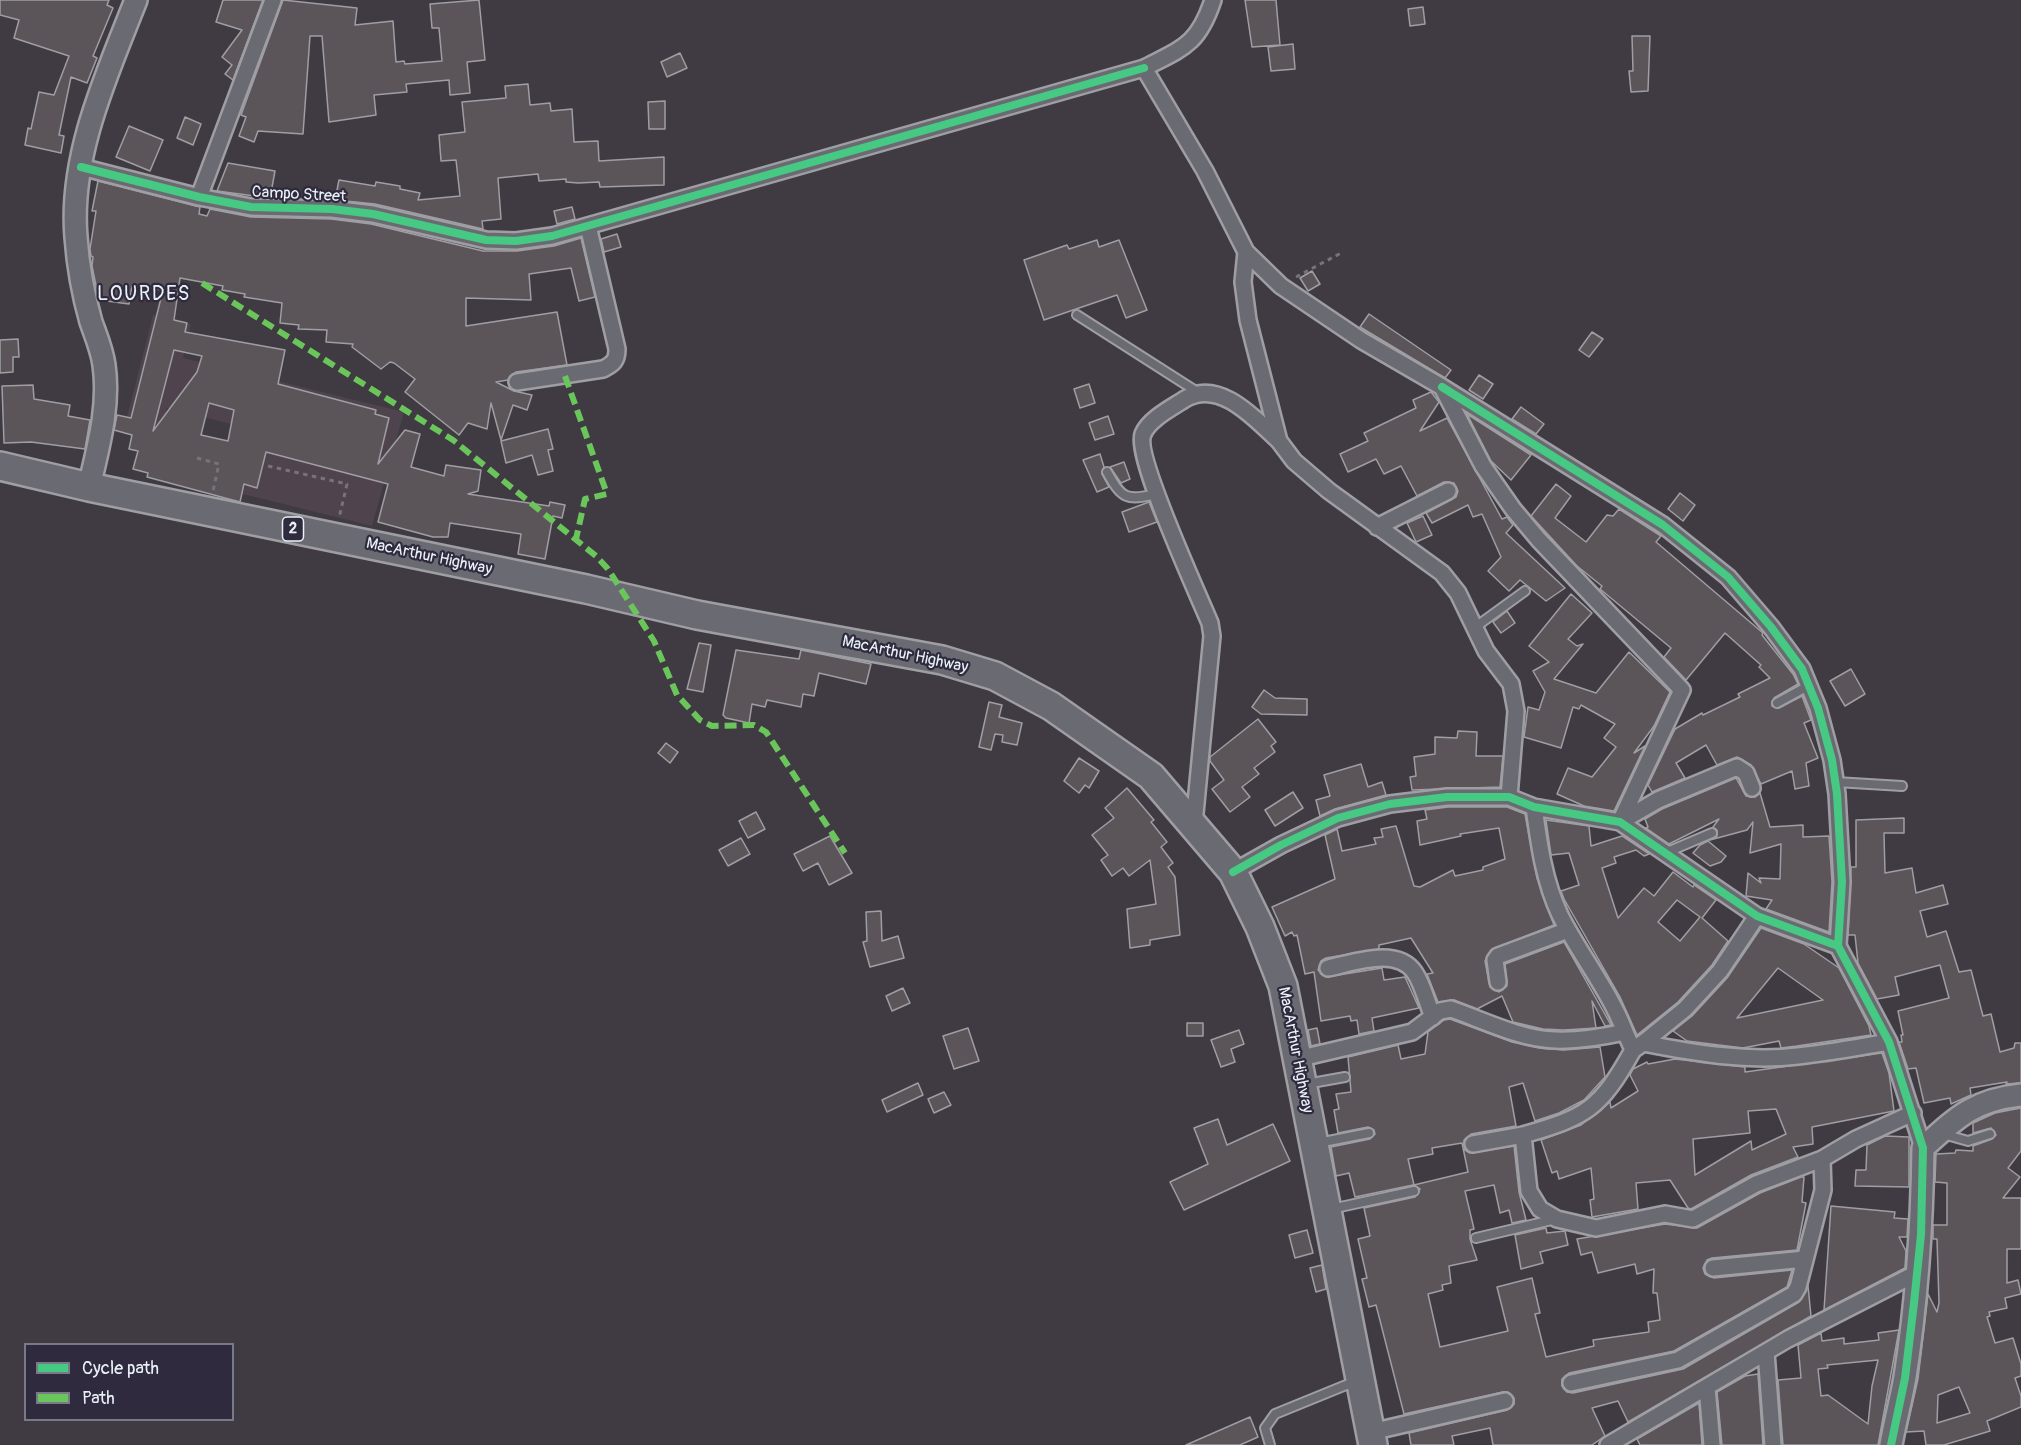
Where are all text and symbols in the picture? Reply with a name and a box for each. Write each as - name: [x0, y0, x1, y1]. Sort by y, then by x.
- street label: Campo Street: [251, 183, 347, 207]
- district label: LOURDES: [97, 283, 191, 307]
- road number: 2: [282, 517, 304, 541]
- street label: MacArthur Highway: [364, 534, 494, 580]
- street label: MacArthur Highway: [840, 632, 970, 678]
- street label: MacArthur Highway: [1273, 985, 1317, 1115]
- legend: [24, 1343, 234, 1421]
- text: Cycle path: [82, 1357, 159, 1380]
- text: Path: [82, 1387, 115, 1410]

